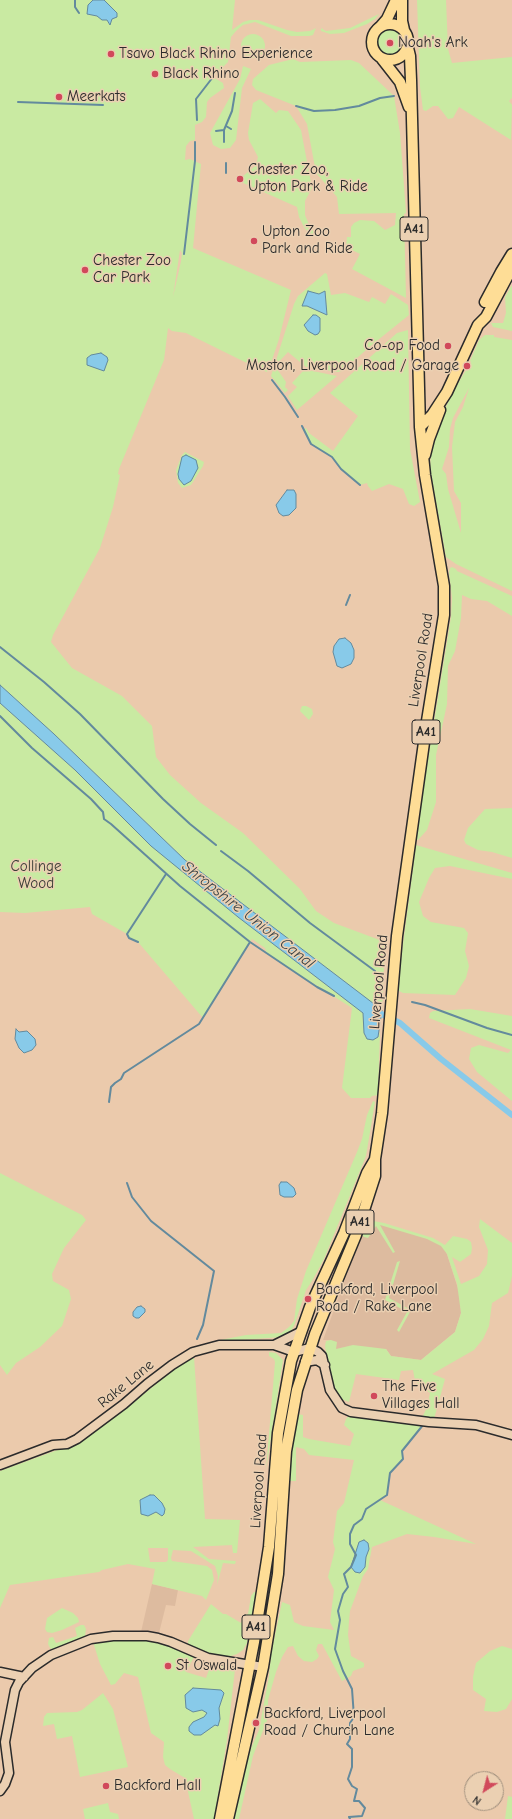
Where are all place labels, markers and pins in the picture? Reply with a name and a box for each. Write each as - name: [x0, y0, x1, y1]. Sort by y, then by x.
- place label: Noah's Ark: [398, 34, 468, 52]
- marker: Noah's Ark: [385, 38, 395, 48]
- place label: Tsavo Black Rhino Experience: [119, 45, 313, 63]
- marker: Tsavo Black Rhino Experience: [106, 49, 116, 59]
- place label: Black Rhino: [163, 65, 239, 83]
- marker: Black Rhino: [150, 69, 160, 79]
- place label: Meerkats: [67, 88, 126, 106]
- marker: Meerkats: [54, 92, 64, 102]
- place label: Chester Zoo, Upton Park & Ride: [248, 161, 368, 196]
- marker: Chester Zoo, Upton Park & Ride: [235, 174, 245, 184]
- place label: Upton Zoo Park and Ride: [262, 223, 353, 258]
- marker: Upton Zoo Park and Ride: [249, 236, 259, 246]
- place label: Chester Zoo Car Park: [93, 252, 171, 287]
- marker: Chester Zoo Car Park: [80, 265, 90, 275]
- place label: Co-op Food: [364, 337, 440, 355]
- marker: Co-op Food: [443, 341, 453, 351]
- place label: Moston, Liverpool Road / Garage: [246, 357, 459, 375]
- marker: Moston, Liverpool Road / Garage: [462, 361, 472, 371]
- place label: Backford, Liverpool Road / Rake Lane: [316, 1281, 438, 1316]
- marker: Backford, Liverpool Road / Rake Lane: [303, 1294, 313, 1304]
- place label: The Five Villages Hall: [382, 1378, 460, 1413]
- marker: The Five Villages Hall: [369, 1391, 379, 1401]
- place label: St Oswald: [176, 1657, 237, 1675]
- marker: St Oswald: [163, 1661, 173, 1671]
- place label: Backford, Liverpool Road / Church Lane: [264, 1705, 394, 1740]
- marker: Backford, Liverpool Road / Church Lane: [251, 1718, 261, 1728]
- place label: Backford Hall: [114, 1777, 201, 1795]
- marker: Backford Hall: [101, 1781, 111, 1791]

